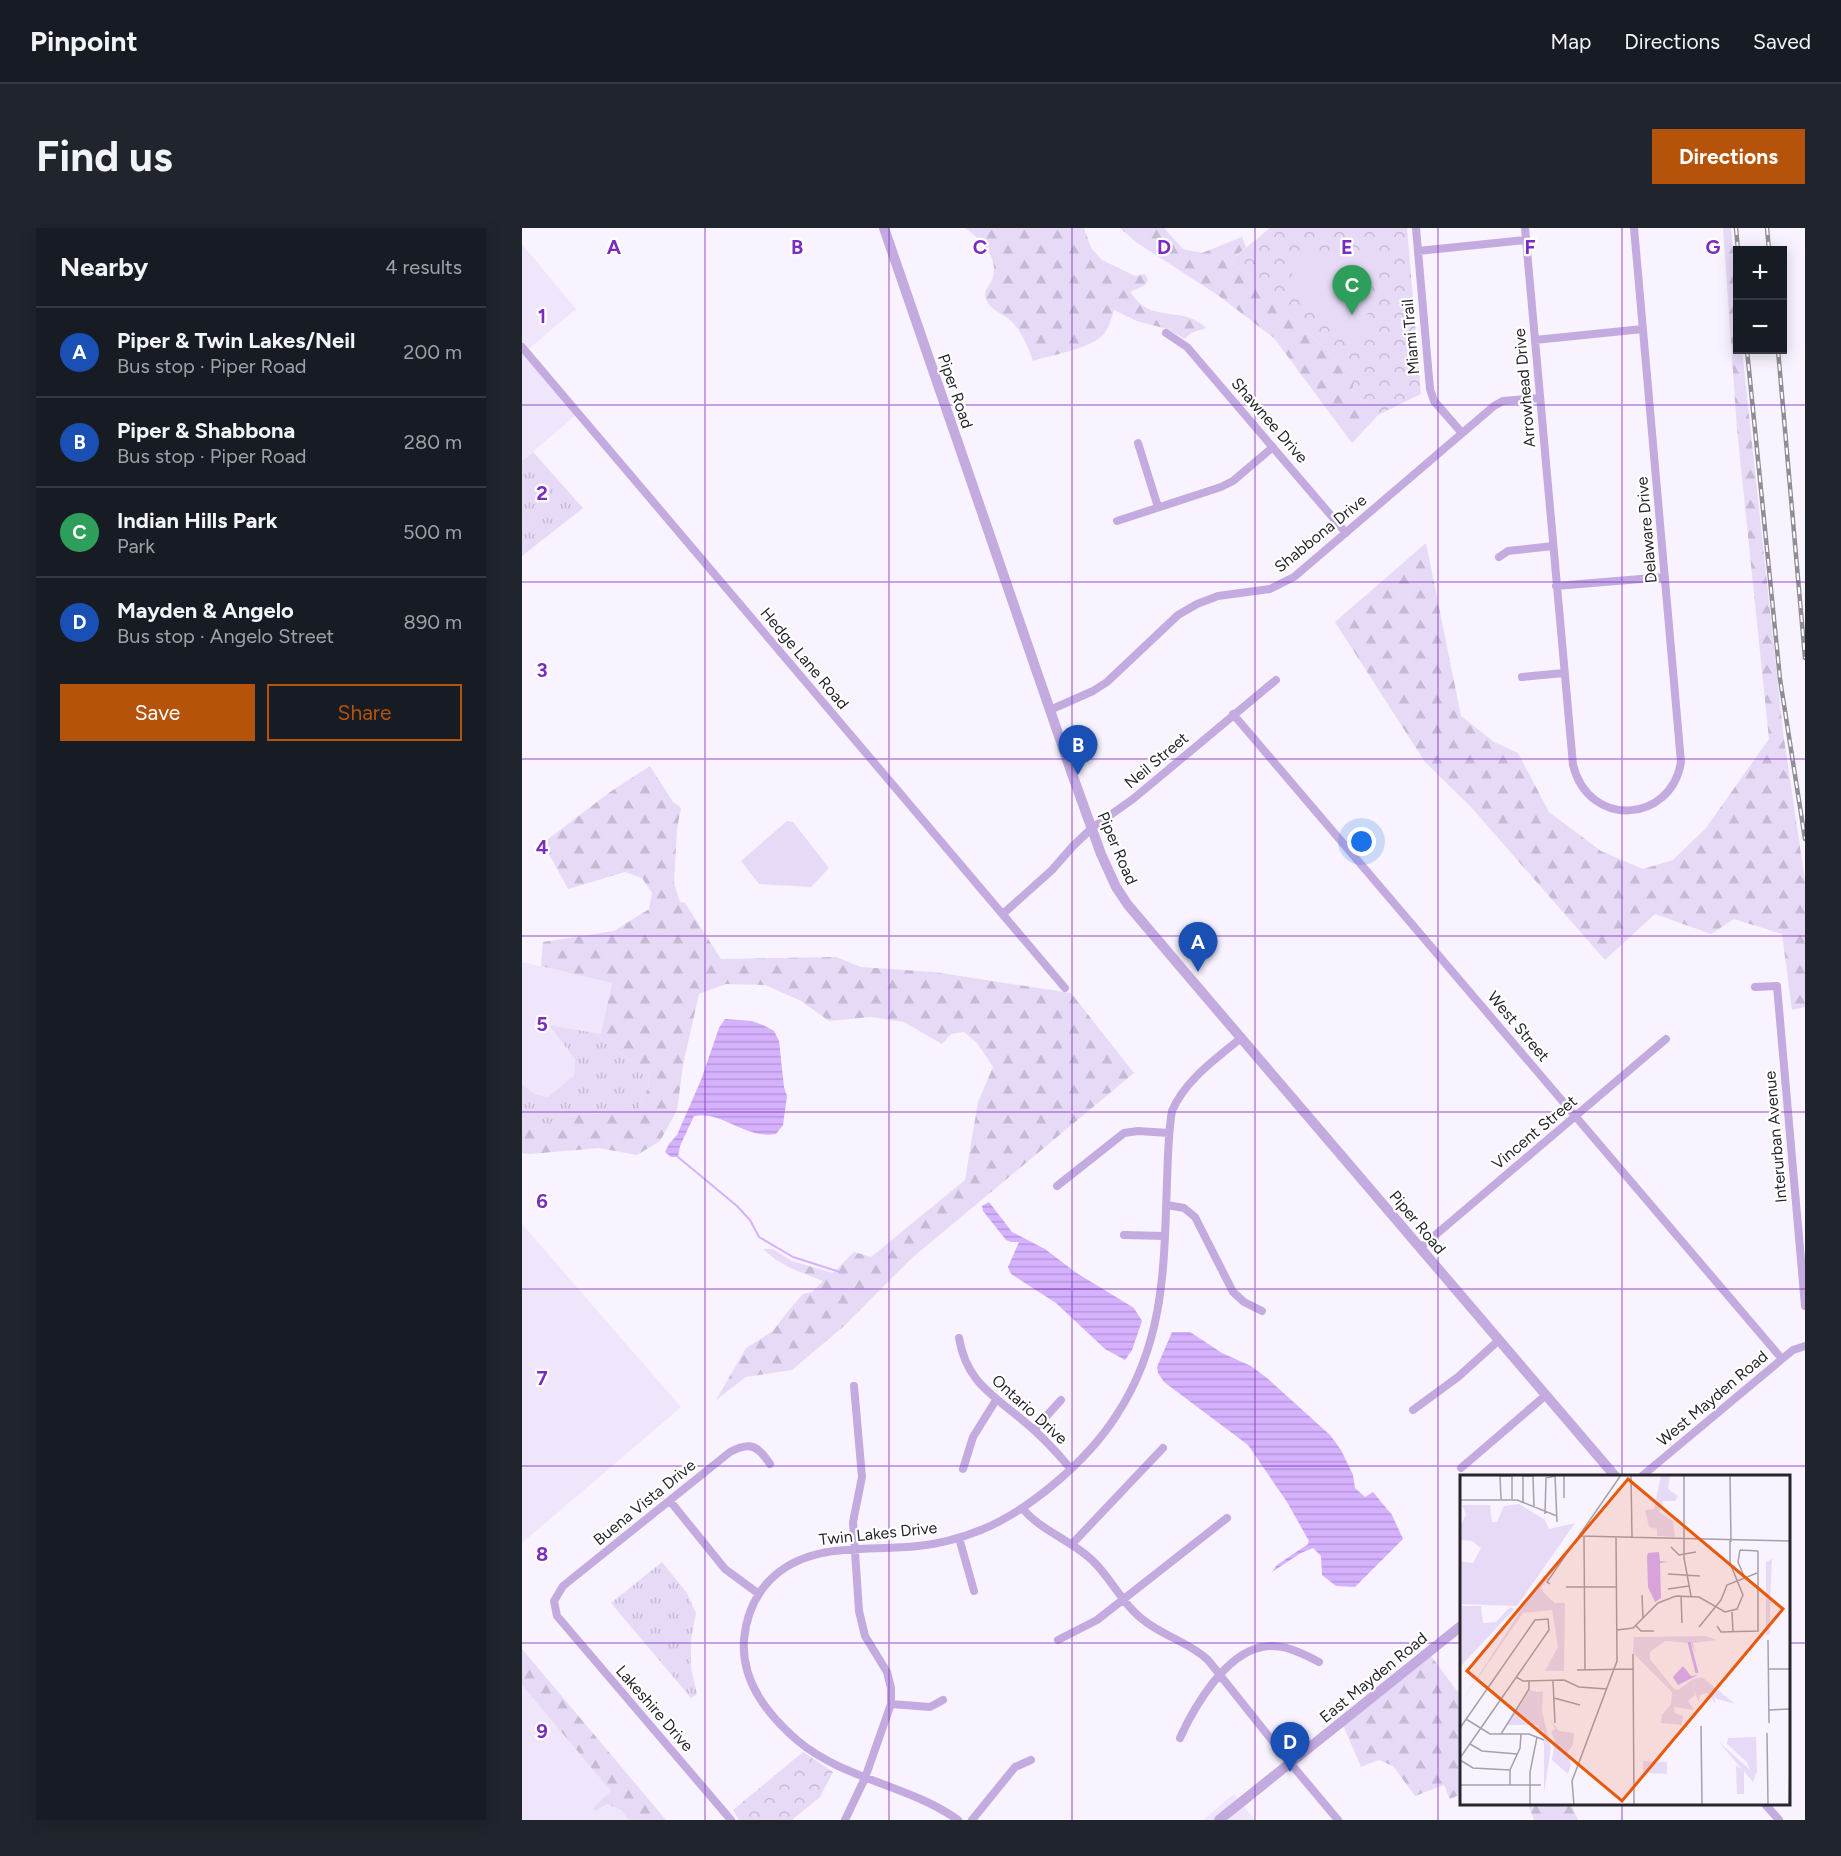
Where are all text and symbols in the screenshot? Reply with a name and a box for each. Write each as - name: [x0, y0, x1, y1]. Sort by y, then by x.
- text: Pinpoint: [30, 24, 138, 58]
- text: Map: [1550, 29, 1591, 54]
- text: Directions: [1624, 29, 1720, 54]
- text: Saved: [1753, 29, 1811, 54]
- button: Directions: [1652, 129, 1805, 184]
- text: Find us: [36, 131, 173, 182]
- text: A: [607, 235, 622, 259]
- text: B: [791, 235, 803, 259]
- text: C: [973, 235, 987, 259]
- text: D: [1157, 235, 1171, 259]
- text: E: [1341, 235, 1353, 259]
- text: F: [1524, 235, 1536, 259]
- text: G: [1706, 235, 1721, 259]
- map controls: [1733, 246, 1787, 354]
- button: +: [1733, 246, 1787, 300]
- text: Nearby: [60, 251, 148, 283]
- text: 4 results: [385, 255, 462, 279]
- pin: C: [1332, 266, 1372, 315]
- street label: Miami Trail: [1398, 298, 1423, 375]
- button: −: [1733, 300, 1787, 354]
- text: 1: [538, 304, 546, 328]
- text: Piper & Twin Lakes/Neil: [117, 327, 355, 354]
- street label: Arrowhead Drive: [1510, 327, 1539, 448]
- text: A: [72, 340, 87, 364]
- text: 200 m: [403, 340, 462, 364]
- street label: Piper Road: [934, 351, 977, 431]
- text: Bus stop · Piper Road: [117, 354, 307, 378]
- street label: Shawnee Drive: [1227, 374, 1312, 467]
- text: Piper & Shabbona: [117, 417, 295, 444]
- text: B: [73, 430, 86, 454]
- text: 280 m: [404, 430, 462, 454]
- text: Bus stop · Piper Road: [117, 444, 307, 468]
- street label: Delaware Drive: [1632, 476, 1661, 584]
- text: 2: [536, 481, 548, 505]
- street label: Shabbona Drive: [1270, 490, 1370, 576]
- text: Indian Hills Park: [117, 507, 278, 534]
- text: C: [72, 520, 87, 544]
- text: 500 m: [403, 520, 462, 544]
- text: Park: [117, 534, 155, 558]
- text: Mayden & Angelo: [117, 597, 294, 624]
- street label: Hedge Lane Road: [756, 604, 853, 713]
- text: D: [73, 610, 87, 634]
- text: 890 m: [404, 610, 462, 634]
- text: Bus stop · Angelo Street: [117, 624, 334, 648]
- text: 3: [536, 658, 548, 682]
- button: Save: [60, 684, 255, 741]
- button: Share: [267, 684, 462, 741]
- pin: B: [1058, 726, 1098, 775]
- street label: Neil Street: [1121, 728, 1192, 792]
- street label: Piper Road: [1094, 809, 1141, 888]
- your location: [1347, 827, 1376, 856]
- text: 4: [536, 835, 549, 859]
- pin: A: [1178, 922, 1218, 972]
- street label: West Street: [1484, 987, 1553, 1065]
- text: 5: [536, 1012, 548, 1036]
- street label: Interurban Avenue: [1760, 1070, 1791, 1204]
- street label: Vincent Street: [1488, 1091, 1581, 1173]
- street label: Piper Road: [1385, 1187, 1450, 1258]
- text: 6: [536, 1189, 548, 1213]
- street label: West Mayden Road: [1653, 1347, 1771, 1450]
- text: 7: [536, 1366, 548, 1390]
- street label: Ontario Drive: [988, 1371, 1071, 1448]
- street label: Buena Vista Drive: [589, 1455, 699, 1549]
- inset map: [1460, 1475, 1790, 1805]
- street label: Twin Lakes Drive: [818, 1518, 938, 1549]
- text: 8: [536, 1542, 548, 1566]
- street label: East Mayden Road: [1316, 1628, 1431, 1727]
- street label: Lakeshire Drive: [612, 1661, 697, 1756]
- text: 9: [536, 1719, 548, 1743]
- pin: D: [1270, 1722, 1310, 1772]

